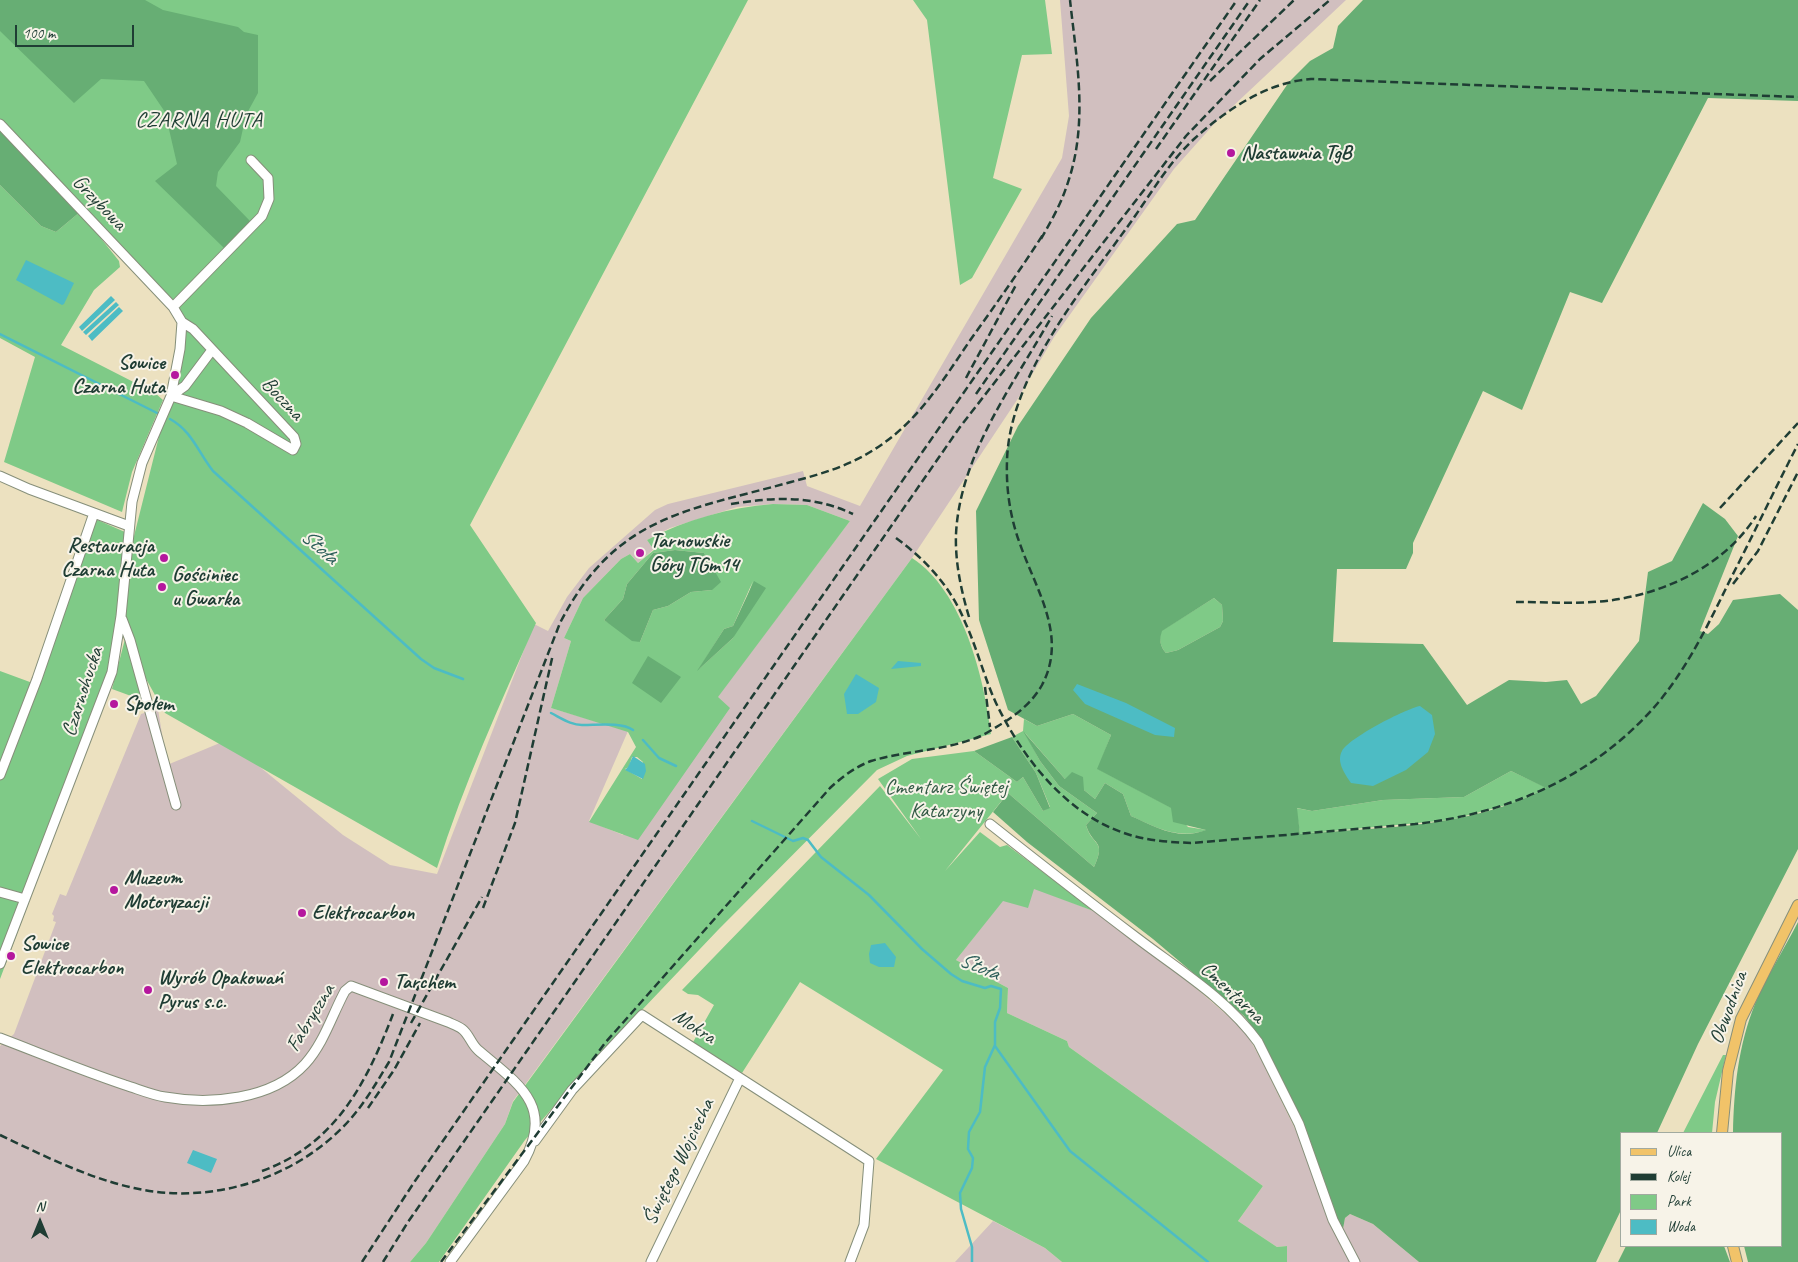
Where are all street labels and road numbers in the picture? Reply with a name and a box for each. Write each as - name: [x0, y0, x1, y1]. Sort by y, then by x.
- street label: Grzybowa: [67, 170, 131, 236]
- street label: Boczna: [256, 372, 308, 426]
- street label: Czarnohucka: [57, 644, 109, 740]
- street label: Cmentarna: [1195, 957, 1269, 1029]
- street label: Obwodnica: [1704, 968, 1754, 1048]
- street label: Fabryczna: [281, 980, 341, 1056]
- street label: Mokra: [668, 1004, 720, 1050]
- street label: Świętego Wojciecha: [638, 1095, 720, 1229]

